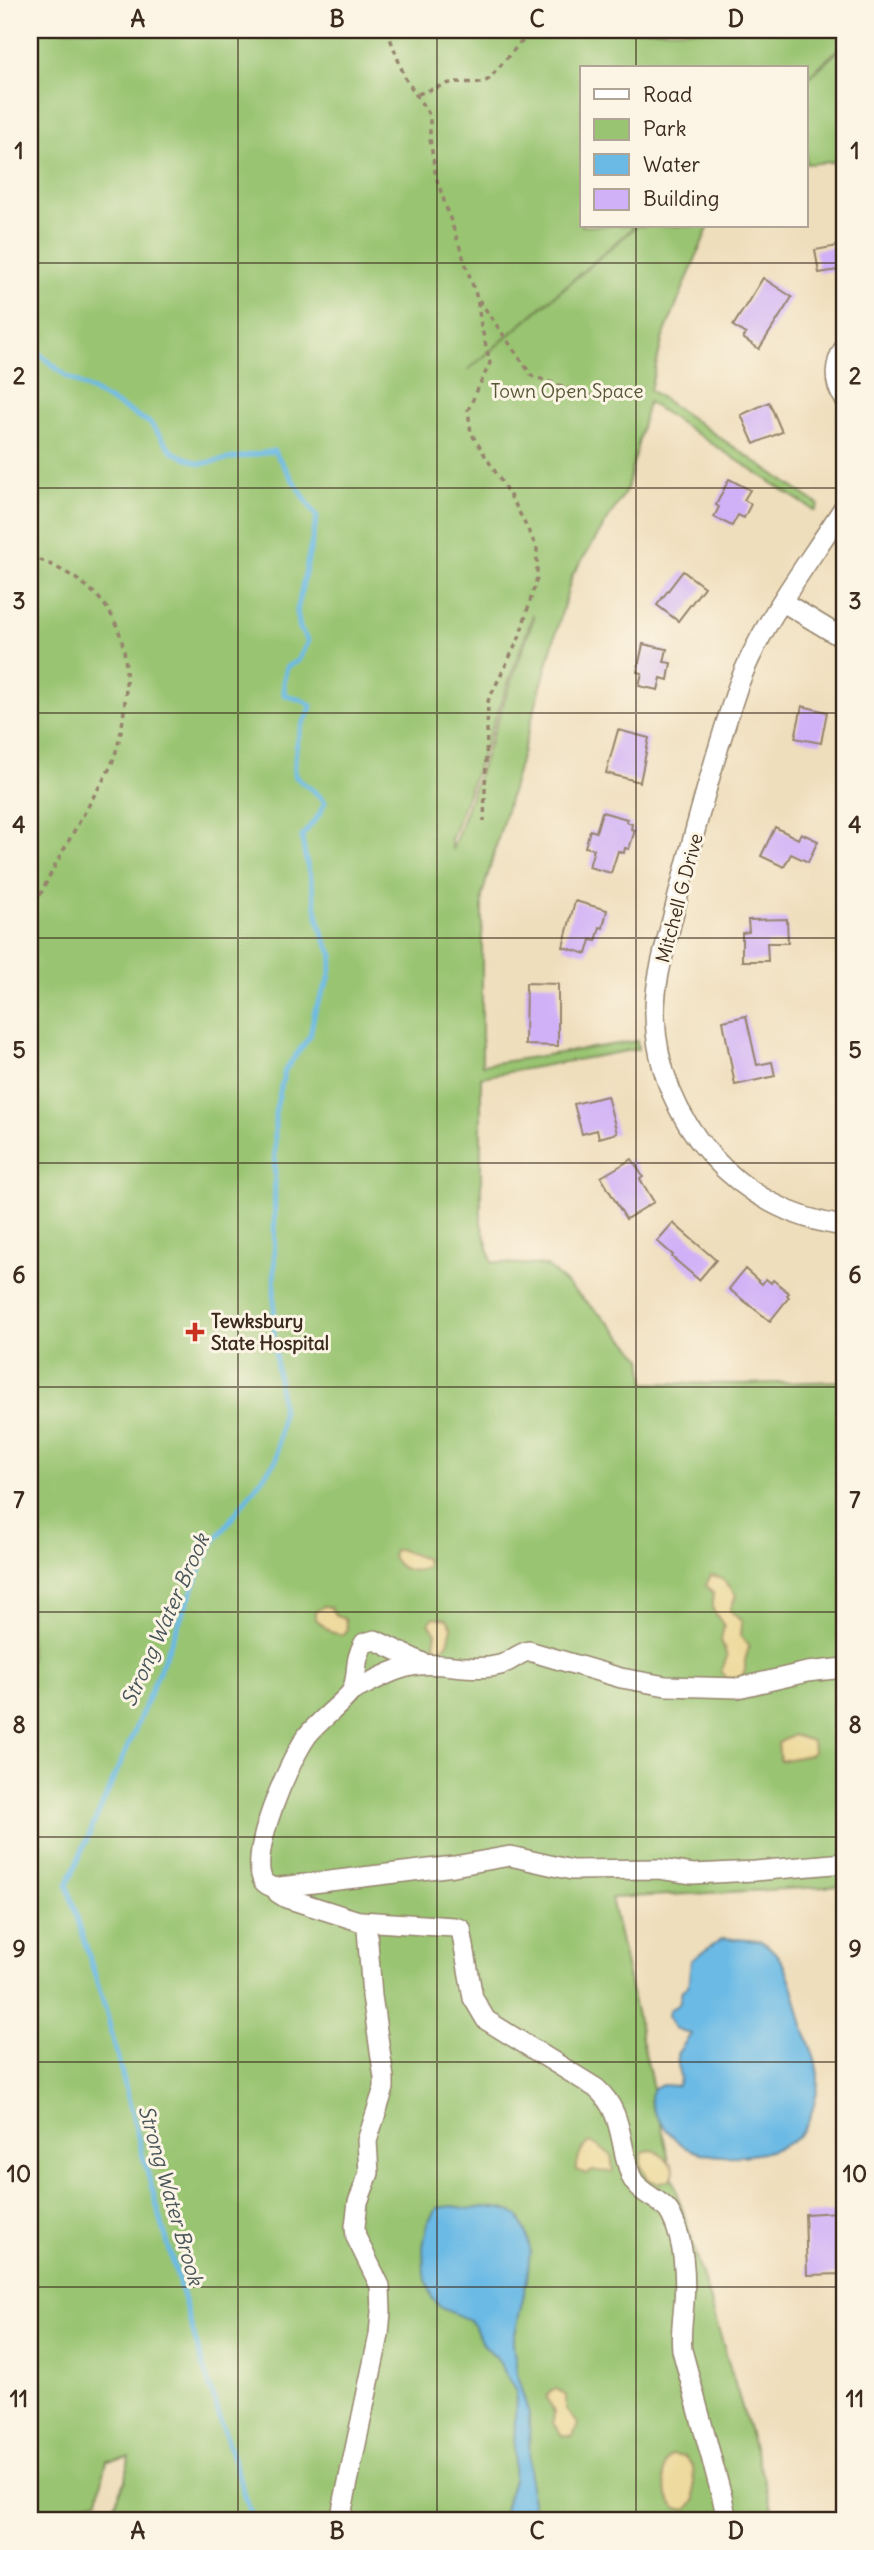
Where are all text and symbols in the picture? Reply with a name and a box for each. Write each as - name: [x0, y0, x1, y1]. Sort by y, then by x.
- text: A: [131, 4, 146, 33]
- text: B: [329, 4, 345, 33]
- text: C: [529, 4, 545, 33]
- text: D: [728, 4, 744, 33]
- legend: [580, 66, 808, 228]
- text: Road: [643, 81, 692, 108]
- text: Park: [643, 115, 686, 142]
- text: 1: [14, 136, 24, 165]
- text: 1: [850, 136, 860, 165]
- text: Water: [643, 151, 701, 178]
- text: Building: [643, 185, 719, 212]
- text: 2: [13, 361, 26, 390]
- text: 2: [849, 361, 862, 390]
- park label: Town Open Space: [491, 379, 643, 403]
- text: 3: [12, 586, 26, 615]
- text: 3: [848, 586, 862, 615]
- text: 4: [12, 810, 26, 839]
- text: 4: [848, 810, 862, 839]
- street label: Mitchell G Drive: [650, 831, 708, 965]
- text: 5: [12, 1035, 26, 1064]
- text: 5: [848, 1035, 862, 1064]
- text: 6: [12, 1260, 26, 1289]
- text: 6: [848, 1260, 862, 1289]
- place label: Tewksbury State Hospital: [211, 1309, 329, 1355]
- marker: Tewksbury State Hospital: [185, 1322, 205, 1342]
- text: 7: [13, 1485, 25, 1514]
- text: 7: [849, 1485, 861, 1514]
- water label: Strong Water Brook: [115, 1528, 216, 1710]
- text: 8: [12, 1710, 26, 1739]
- text: 8: [848, 1710, 862, 1739]
- text: 9: [12, 1934, 26, 1963]
- text: 9: [848, 1934, 862, 1963]
- water label: Strong Water Brook: [132, 2102, 210, 2289]
- text: 10: [7, 2159, 31, 2188]
- text: 10: [843, 2159, 867, 2188]
- text: 11: [10, 2384, 28, 2413]
- text: 11: [846, 2384, 864, 2413]
- text: A: [131, 2516, 146, 2545]
- text: B: [329, 2516, 345, 2545]
- text: C: [529, 2516, 545, 2545]
- text: D: [728, 2516, 744, 2545]

